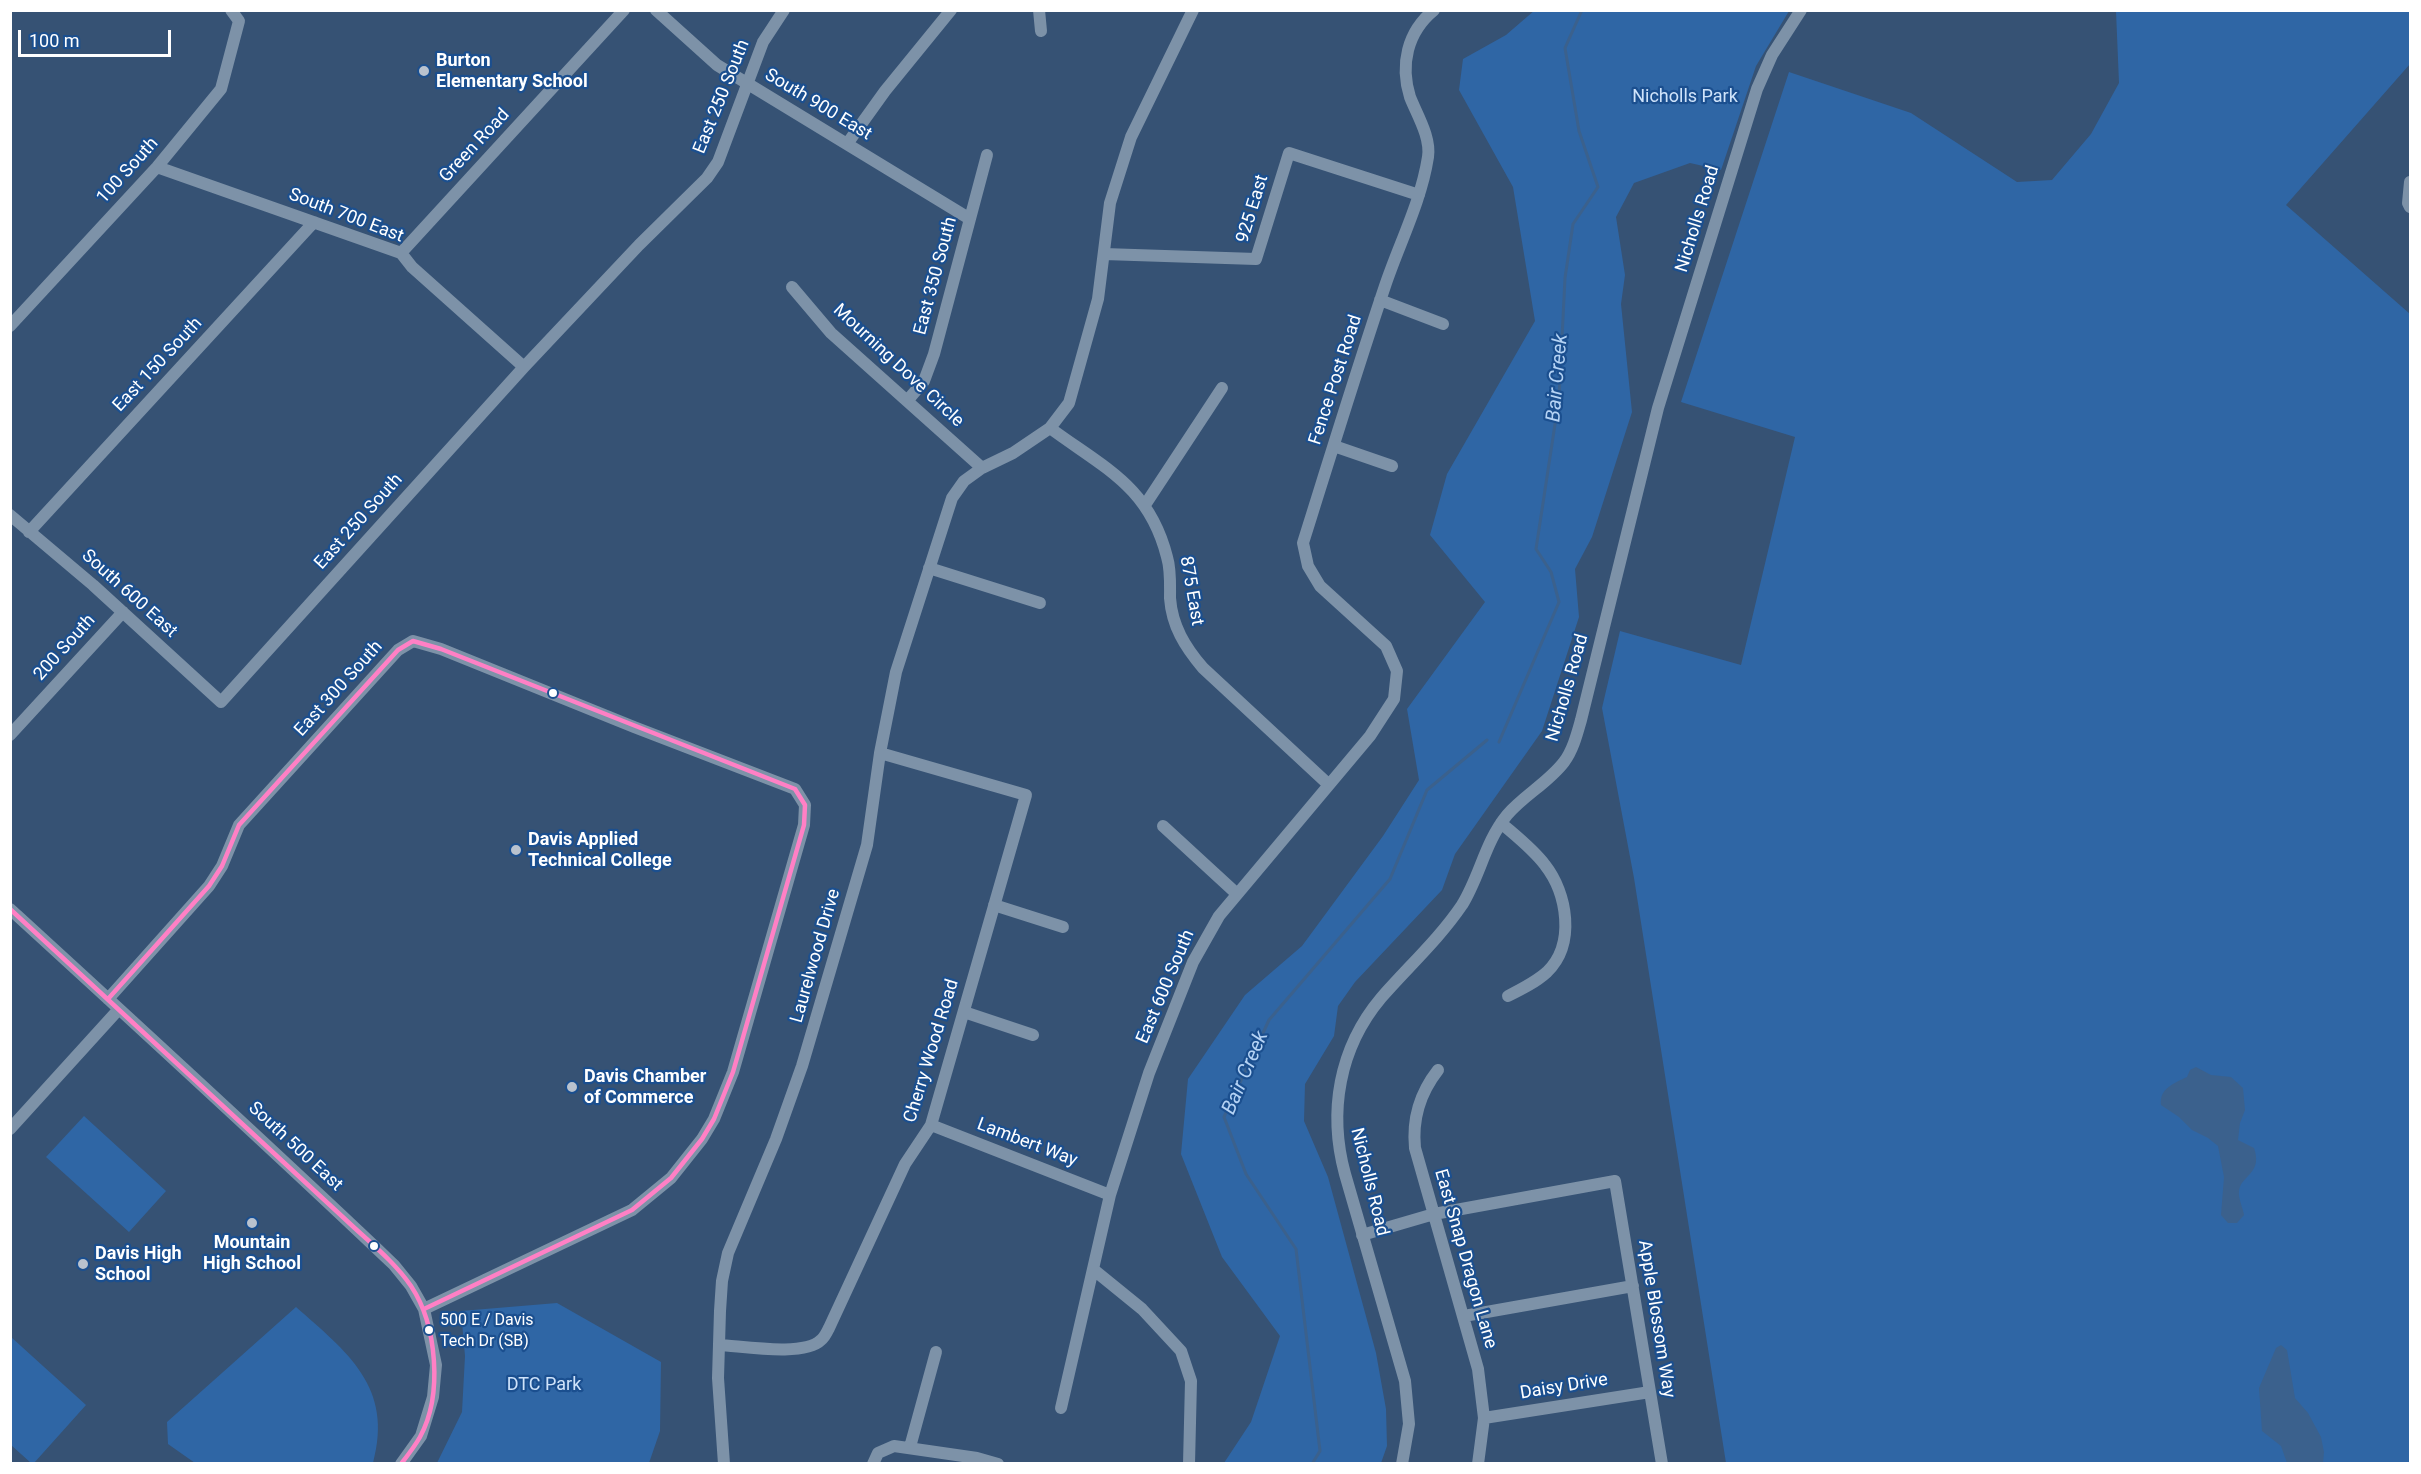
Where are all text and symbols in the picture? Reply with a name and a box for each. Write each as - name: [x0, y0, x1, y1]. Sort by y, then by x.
- scale bar: [21, 18, 174, 56]
- text: 100 m: [29, 30, 80, 51]
- street label: East 250 South: [689, 37, 755, 157]
- place label: Burton Elementary School: [436, 50, 588, 92]
- marker: Burton Elementary School: [417, 64, 431, 78]
- street label: South 900 East: [761, 65, 875, 145]
- park label: Nicholls Park: [1632, 86, 1738, 108]
- street label: Green Road: [435, 105, 515, 187]
- street label: 100 South: [93, 133, 163, 209]
- street label: Nicholls Road: [1671, 163, 1725, 275]
- street label: 925 East: [1232, 172, 1274, 246]
- street label: South 700 East: [286, 184, 406, 248]
- street label: East 350 South: [910, 215, 962, 337]
- street label: Mourning Dove Circle: [828, 300, 968, 432]
- street label: Fence Post Road: [1305, 312, 1367, 448]
- street label: East 150 South: [109, 313, 207, 417]
- water label: Bair Creek: [1542, 333, 1574, 423]
- street label: East 250 South: [310, 470, 408, 574]
- street label: South 600 East: [77, 545, 181, 643]
- street label: 875 East: [1174, 555, 1208, 627]
- street label: 200 South: [30, 610, 100, 686]
- street label: Nicholls Road: [1542, 632, 1594, 744]
- street label: East 300 South: [290, 637, 388, 741]
- unlabelled marker: [547, 687, 559, 699]
- place label: Davis Applied Technical College: [528, 829, 672, 872]
- marker: Davis Applied Technical College: [509, 843, 523, 857]
- street label: Laurelwood Drive: [787, 887, 845, 1025]
- street label: East 600 South: [1132, 927, 1200, 1047]
- street label: Cherry Wood Road: [900, 977, 964, 1125]
- water label: Bair Creek: [1218, 1028, 1274, 1118]
- place label: Davis Chamber of Commerce: [584, 1066, 706, 1108]
- marker: Davis Chamber of Commerce: [565, 1080, 579, 1094]
- street label: South 500 East: [243, 1098, 347, 1196]
- street label: Lambert Way: [974, 1114, 1080, 1172]
- street label: Nicholls Road: [1345, 1126, 1393, 1238]
- street label: East Snap Dragon Lane: [1429, 1167, 1501, 1351]
- marker: Mountain High School: [245, 1216, 259, 1230]
- place label: Mountain High School: [203, 1232, 301, 1274]
- street label: Apple Blossom Way: [1633, 1239, 1679, 1399]
- unlabelled marker: [368, 1240, 380, 1252]
- place label: Davis High School: [95, 1243, 182, 1286]
- marker: Davis High School: [76, 1257, 90, 1271]
- place label: 500 E / Davis Tech Dr (SB): [440, 1311, 534, 1349]
- marker: 500 E / Davis Tech Dr (SB): [423, 1324, 435, 1336]
- street label: Daisy Drive: [1519, 1369, 1609, 1405]
- park label: DTC Park: [507, 1374, 581, 1396]

